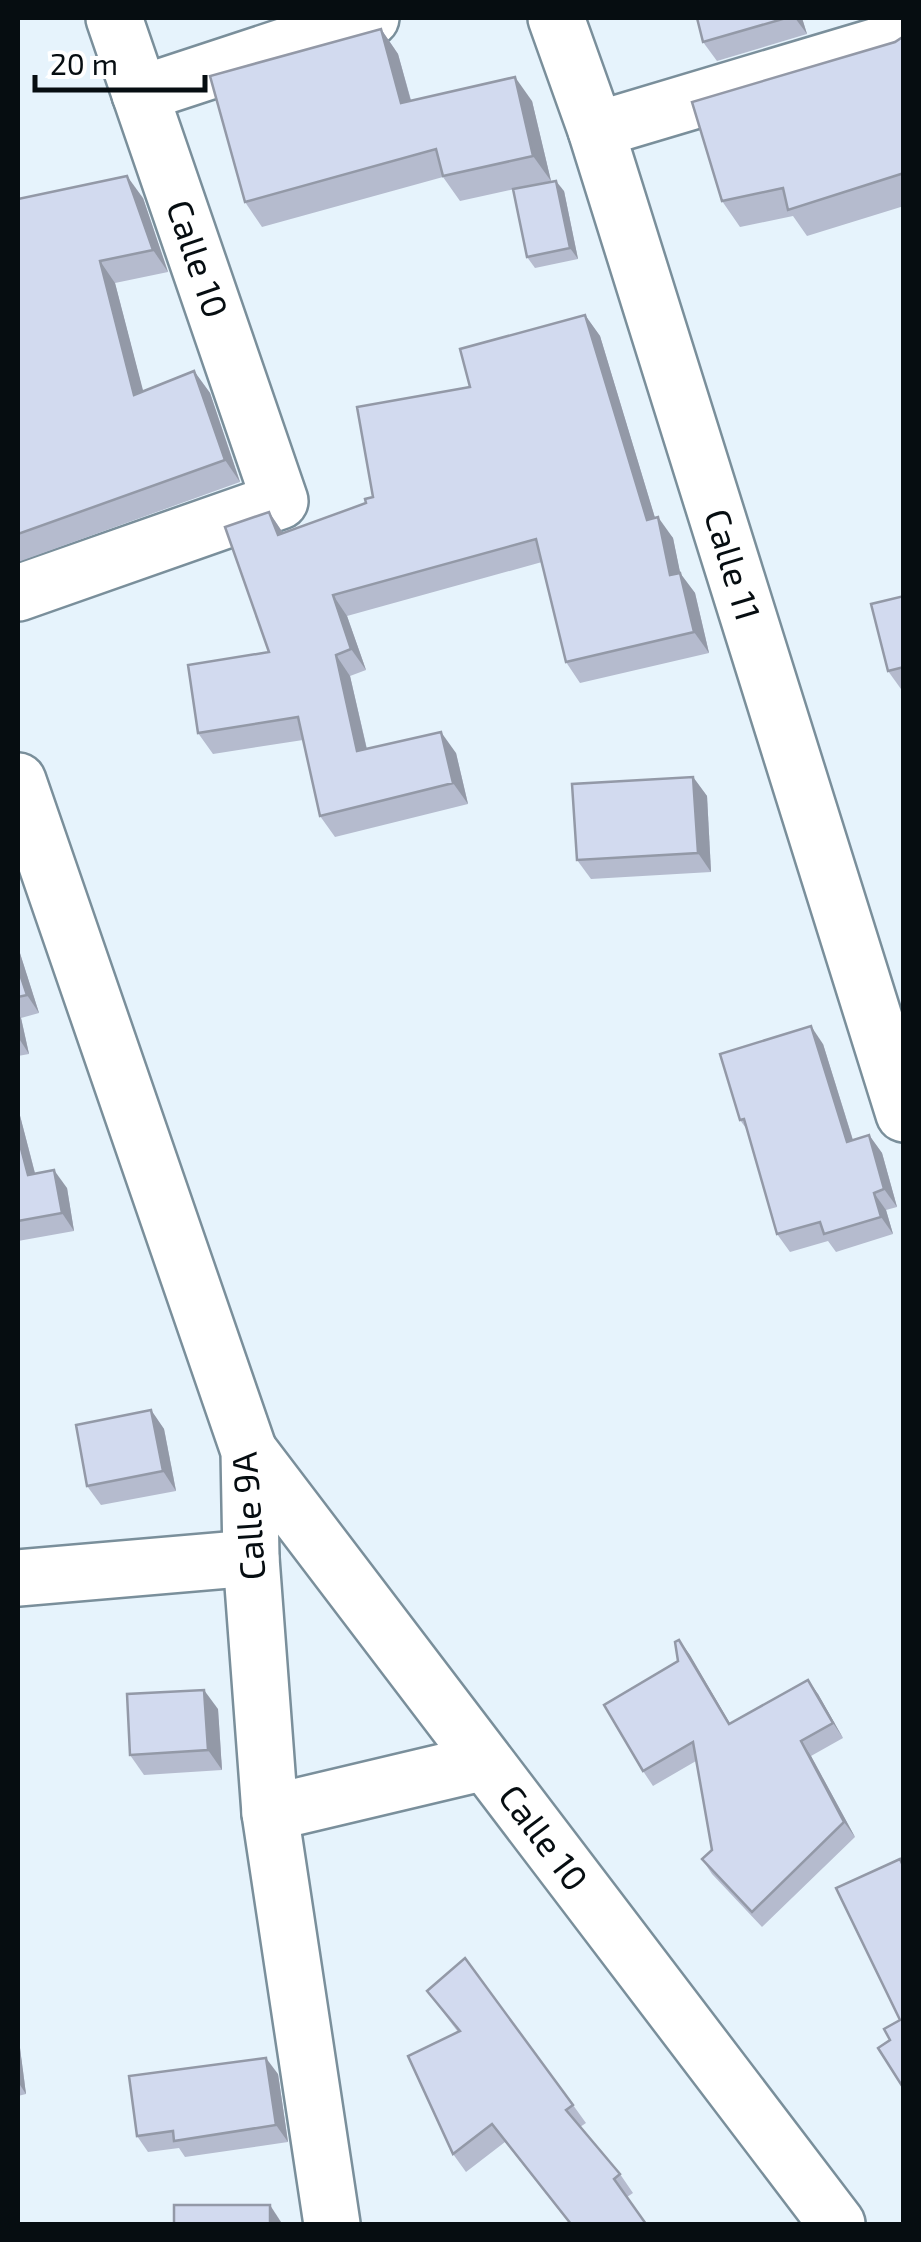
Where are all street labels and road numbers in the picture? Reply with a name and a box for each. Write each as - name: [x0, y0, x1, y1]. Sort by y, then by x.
- street label: Calle 10: [159, 194, 239, 323]
- street label: Calle 11: [697, 504, 771, 625]
- street label: Calle 9A: [222, 1450, 272, 1582]
- street label: Calle 10: [491, 1776, 598, 1898]

